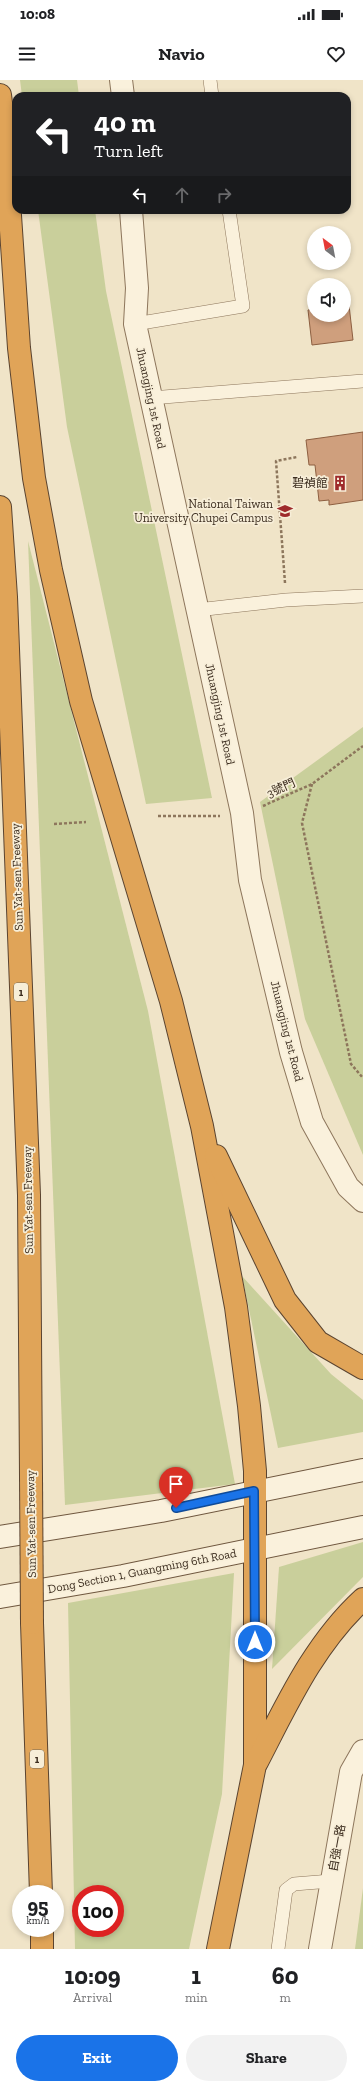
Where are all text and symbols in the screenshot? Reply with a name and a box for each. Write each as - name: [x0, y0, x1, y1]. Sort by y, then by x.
- text: 10:08: [20, 5, 55, 23]
- icon: menu: [16, 43, 38, 65]
- text: Navio: [158, 43, 205, 65]
- icon: heart: [325, 43, 347, 65]
- text: 40 m: [94, 106, 156, 139]
- icon: left: [28, 108, 80, 160]
- text: Turn left: [94, 140, 163, 162]
- icon: left: [129, 184, 151, 206]
- icon: ahead: [171, 184, 193, 206]
- icon: right: [213, 184, 235, 206]
- north arrow: [307, 226, 351, 270]
- map controls: [307, 226, 351, 322]
- button: sound: [307, 278, 351, 322]
- street label: Jhuangjing 1st Road: [132, 346, 169, 451]
- building icon: 碧禎館: [331, 474, 349, 492]
- place label: 碧禎館: [292, 476, 328, 490]
- place label: National Taiwan University Chupei Campus: [134, 497, 273, 525]
- school or university icon: National Taiwan University Chupei Campus: [276, 502, 294, 520]
- street label: Jhuangjing 1st Road: [201, 662, 238, 767]
- street label: 3號門: [265, 776, 297, 800]
- street label: Sun Yat-sen Freeway: [8, 822, 26, 931]
- street label: Jhuangjing 1st Road: [267, 979, 306, 1084]
- road number: 1: [14, 983, 28, 1001]
- street label: Sun Yat-sen Freeway: [20, 1145, 36, 1254]
- pin: [159, 1467, 193, 1508]
- street label: Sun Yat-sen Freeway: [23, 1469, 39, 1578]
- icon: arrive: [165, 1473, 187, 1495]
- street label: Dong Section 1, Guangming 6th Road: [47, 1546, 238, 1596]
- position arrow: [234, 1621, 276, 1663]
- road number: 1: [30, 1750, 44, 1768]
- street label: 自強一路: [326, 1823, 348, 1873]
- speed limit sign: 100: [72, 1885, 124, 1937]
- text: 95: [27, 1894, 49, 1918]
- text: km/h: [27, 1915, 49, 1927]
- text: 10:09: [64, 1961, 121, 1990]
- text: 1: [191, 1961, 201, 1990]
- text: 60: [272, 1961, 299, 1990]
- text: Arrival: [73, 1990, 112, 2005]
- text: min: [185, 1990, 207, 2005]
- text: m: [280, 1990, 291, 2005]
- button: Exit: [16, 2035, 178, 2081]
- button: Share: [186, 2035, 347, 2081]

